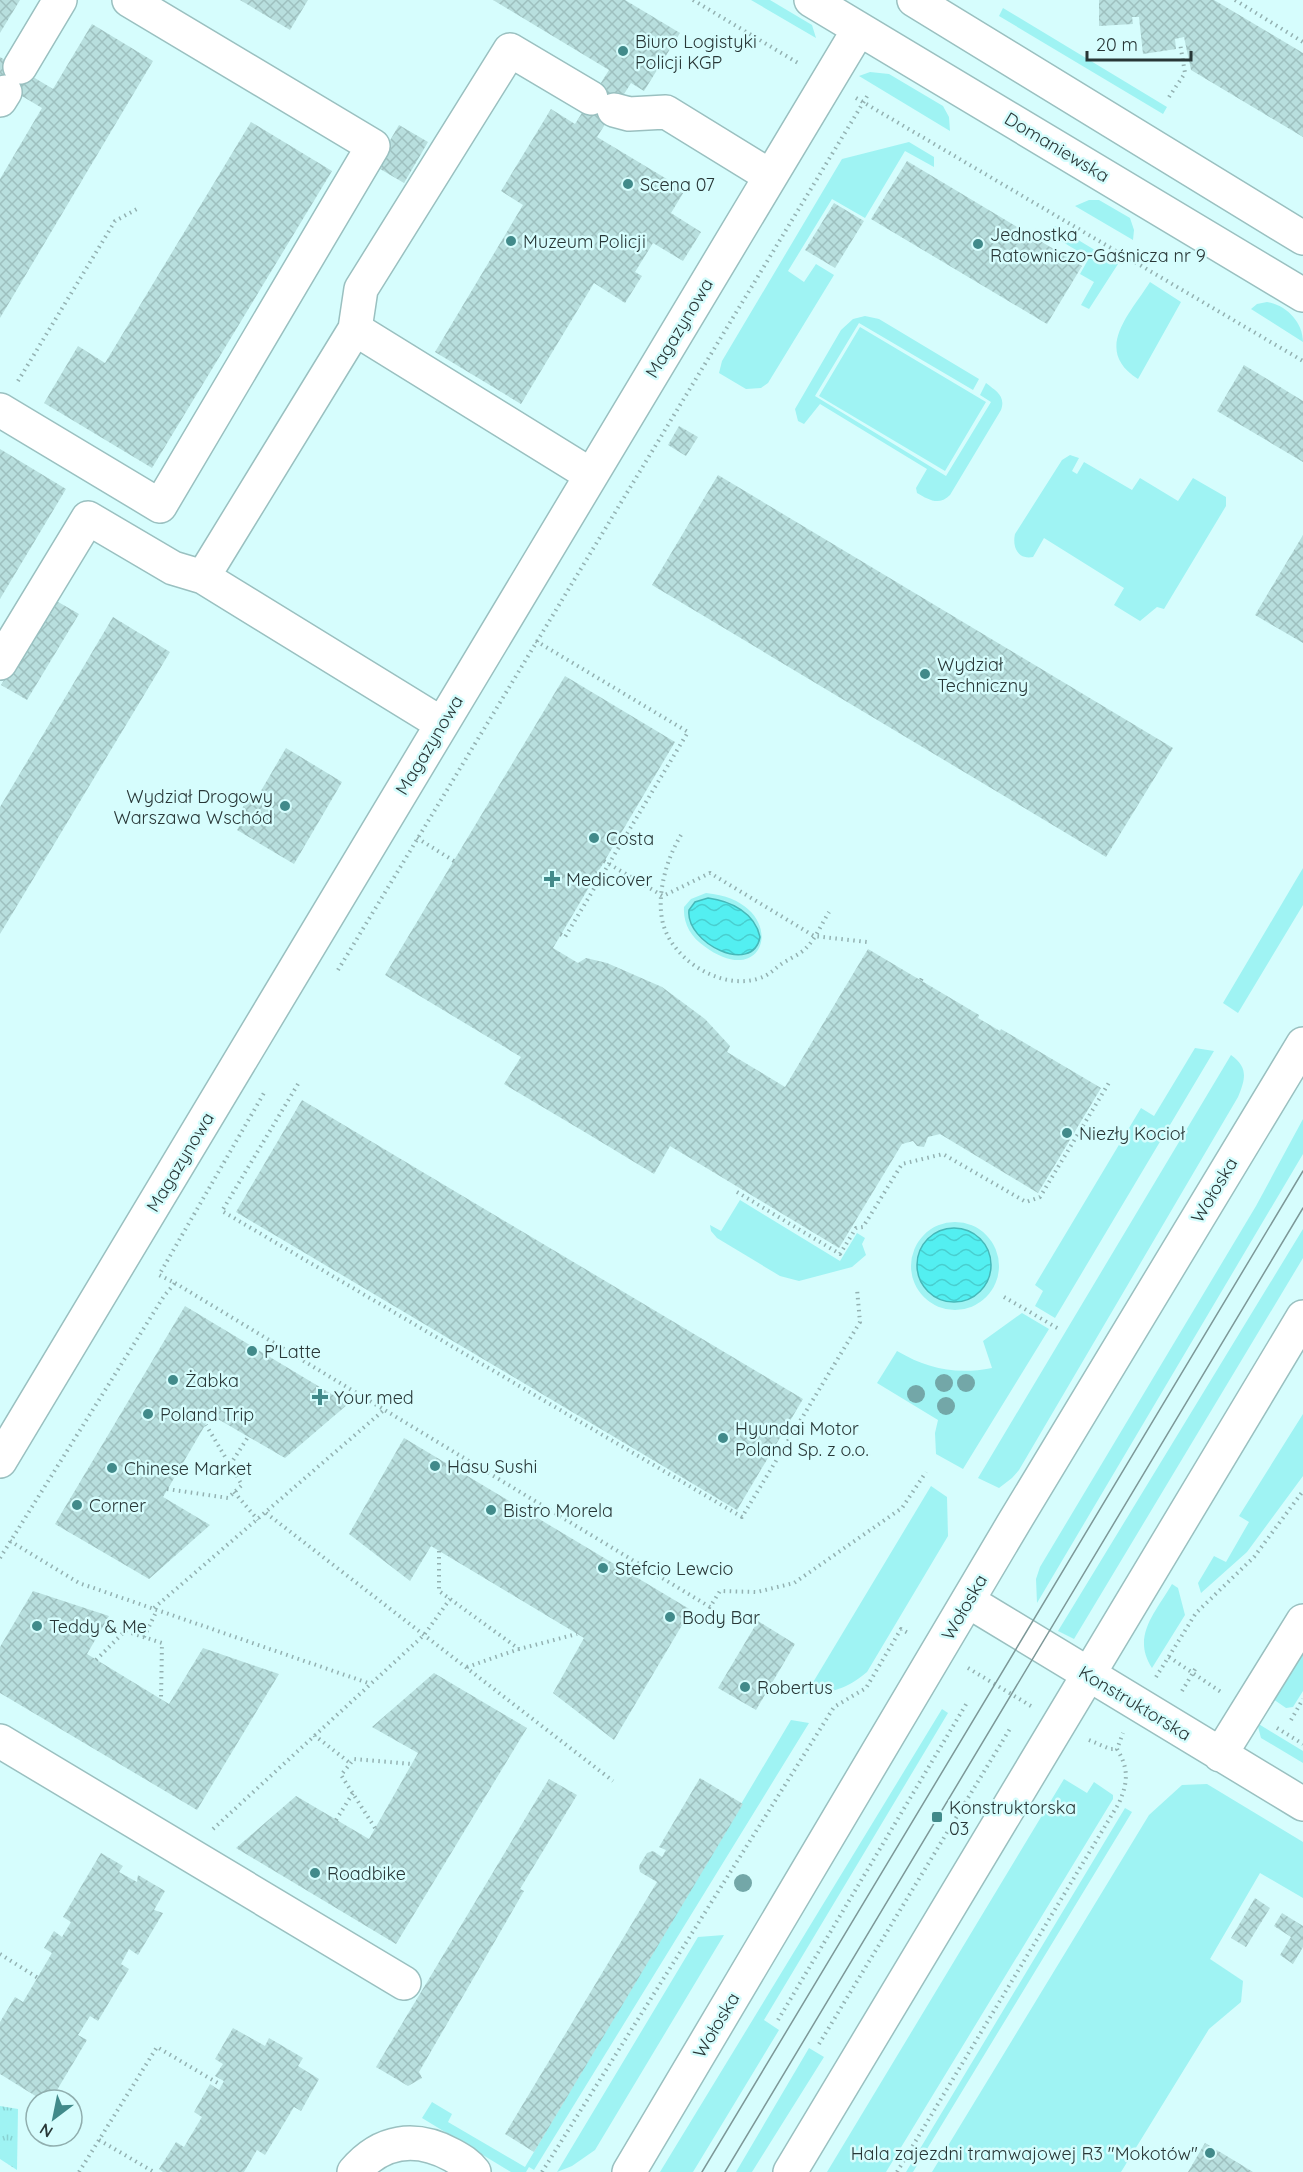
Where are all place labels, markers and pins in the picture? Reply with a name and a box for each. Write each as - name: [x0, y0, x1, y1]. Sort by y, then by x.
- place label: Biuro Logistyki Policji KGP: [635, 30, 757, 74]
- marker: Biuro Logistyki Policji KGP: [616, 44, 630, 58]
- place label: Scena 07: [640, 173, 715, 196]
- marker: Scena 07: [621, 177, 635, 191]
- place label: Jednostka Ratowniczo-Gaśnicza nr 9: [990, 223, 1206, 267]
- place label: Muzeum Policji: [523, 230, 646, 253]
- marker: Muzeum Policji: [504, 234, 518, 248]
- marker: Jednostka Ratowniczo-Gaśnicza nr 9: [971, 237, 985, 251]
- place label: Wydział Techniczny: [937, 653, 1028, 697]
- marker: Wydział Techniczny: [918, 667, 932, 681]
- place label: Wydział Drogowy Warszawa Wschód: [113, 785, 273, 829]
- marker: Wydział Drogowy Warszawa Wschód: [278, 799, 292, 813]
- place label: Costa: [606, 827, 654, 850]
- marker: Costa: [587, 831, 601, 845]
- place label: Medicover: [566, 868, 653, 891]
- marker: Medicover: [543, 870, 561, 888]
- place label: Niezły Kocioł: [1079, 1122, 1186, 1145]
- marker: Niezły Kocioł: [1060, 1126, 1074, 1140]
- place label: P'Latte: [264, 1340, 321, 1363]
- marker: P'Latte: [245, 1344, 259, 1358]
- place label: Żabka: [185, 1369, 239, 1392]
- marker: Żabka: [166, 1373, 180, 1387]
- place label: Your med: [334, 1386, 414, 1409]
- marker: Your med: [311, 1388, 329, 1406]
- place label: Poland Trip: [160, 1403, 254, 1426]
- marker: Poland Trip: [141, 1407, 155, 1421]
- place label: Hyundai Motor Poland Sp. z o.o.: [735, 1417, 869, 1461]
- marker: Hyundai Motor Poland Sp. z o.o.: [716, 1431, 730, 1445]
- place label: Hasu Sushi: [447, 1455, 537, 1478]
- place label: Chinese Market: [124, 1457, 252, 1480]
- marker: Hasu Sushi: [428, 1459, 442, 1473]
- marker: Chinese Market: [105, 1461, 119, 1475]
- place label: Corner: [89, 1494, 146, 1517]
- marker: Corner: [70, 1498, 84, 1512]
- place label: Bistro Morela: [503, 1499, 613, 1522]
- marker: Bistro Morela: [484, 1503, 498, 1517]
- place label: Stefcio Lewcio: [615, 1557, 733, 1580]
- marker: Stefcio Lewcio: [596, 1561, 610, 1575]
- place label: Body Bar: [682, 1606, 760, 1629]
- marker: Body Bar: [663, 1610, 677, 1624]
- place label: Teddy & Me: [49, 1615, 147, 1638]
- marker: Teddy & Me: [30, 1619, 44, 1633]
- place label: Robertus: [757, 1676, 833, 1699]
- marker: Robertus: [738, 1680, 752, 1694]
- place label: Konstruktorska 03: [949, 1796, 1076, 1840]
- marker: Konstruktorska 03: [930, 1810, 944, 1824]
- place label: Roadbike: [327, 1862, 406, 1885]
- marker: Roadbike: [308, 1866, 322, 1880]
- place label: Hala zajezdni tramwajowej R3 "Mokotów": [851, 2142, 1198, 2165]
- marker: Hala zajezdni tramwajowej R3 "Mokotów": [1203, 2146, 1217, 2160]

